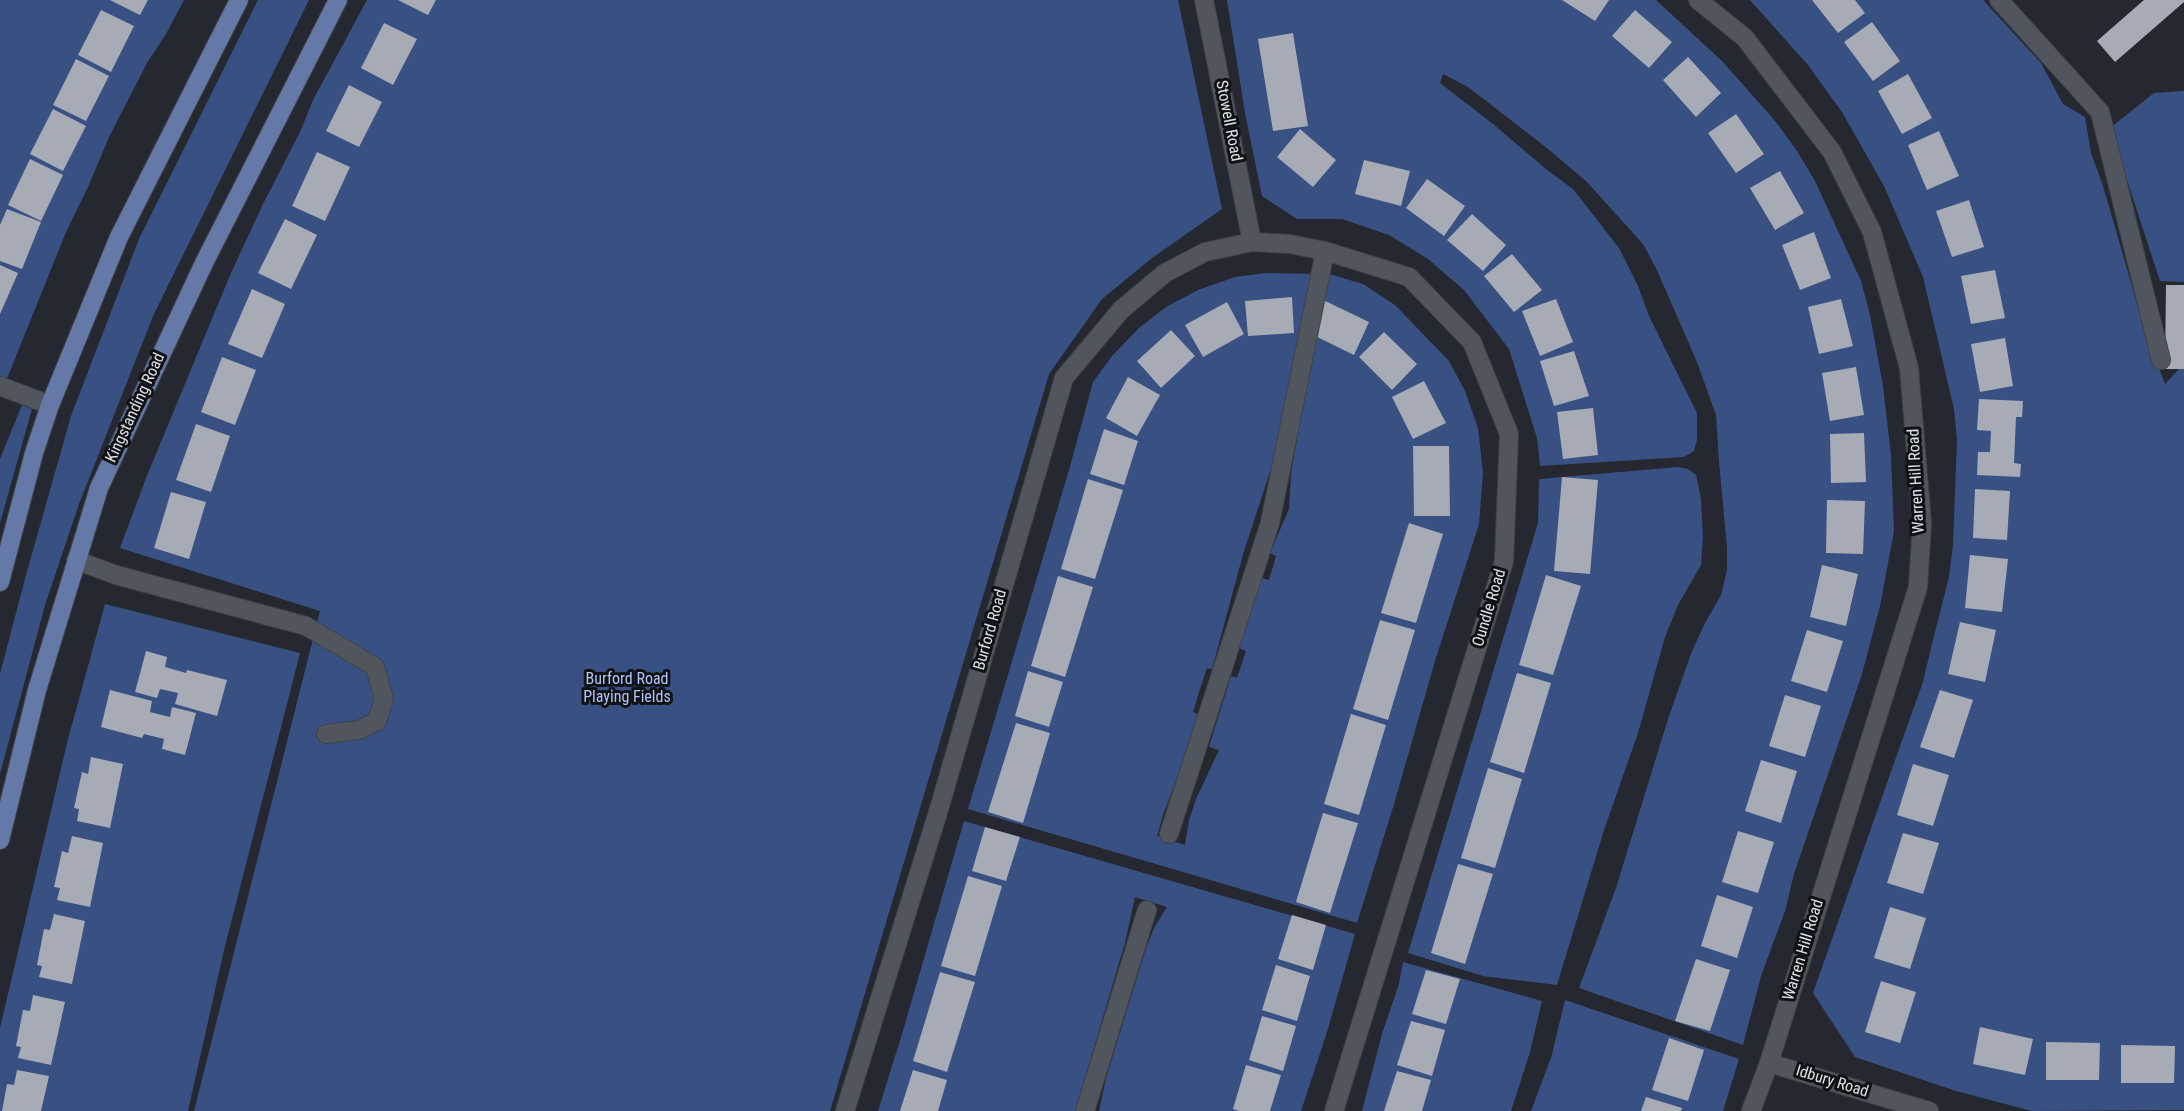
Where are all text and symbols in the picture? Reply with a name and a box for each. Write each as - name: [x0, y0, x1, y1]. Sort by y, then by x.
- street label: Stowell Road: [1211, 79, 1245, 163]
- street label: Kingstanding Road: [102, 350, 170, 466]
- street label: Warren Hill Road: [1905, 428, 1929, 534]
- street label: Oundle Road: [1469, 567, 1511, 649]
- street label: Burford Road: [970, 587, 1012, 673]
- park label: Burford Road Playing Fields: [583, 670, 671, 708]
- street label: Warren Hill Road: [1779, 897, 1829, 1003]
- street label: Idbury Road: [1793, 1062, 1871, 1102]

